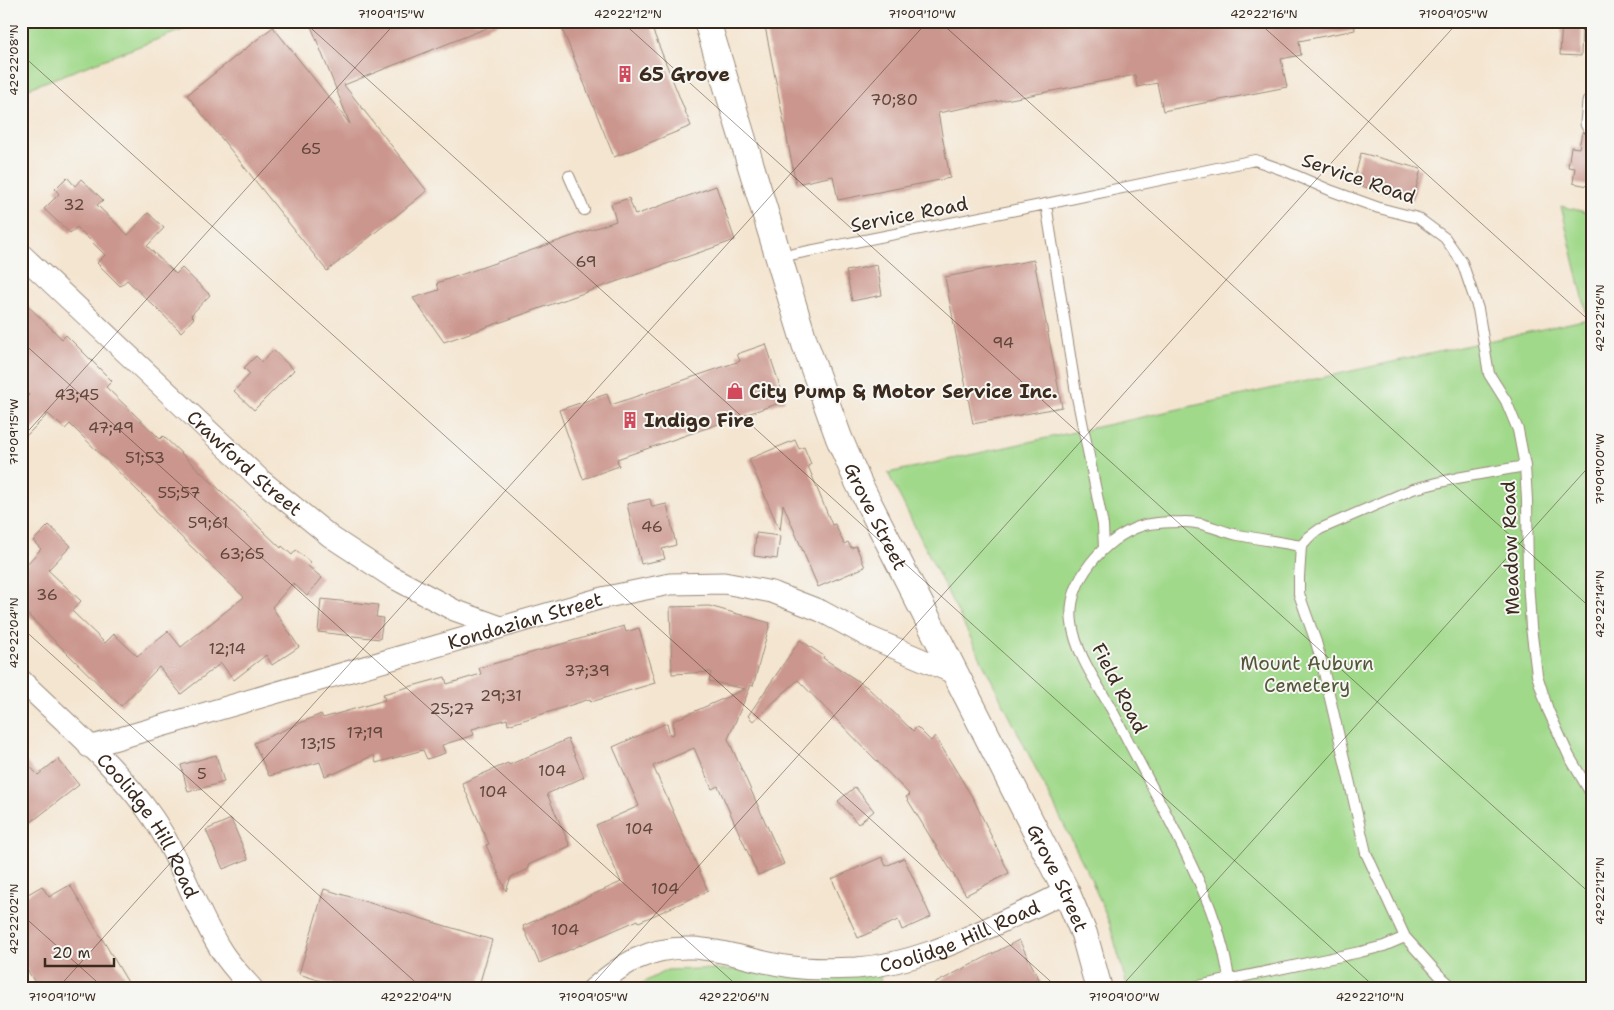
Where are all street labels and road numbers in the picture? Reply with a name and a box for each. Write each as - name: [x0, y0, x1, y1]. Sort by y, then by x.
- street label: Service Road: [1299, 147, 1419, 210]
- street label: Service Road: [848, 191, 970, 238]
- street label: Crawford Street: [181, 405, 307, 522]
- street label: Grove Street: [838, 459, 913, 574]
- street label: Meadow Road: [1496, 481, 1525, 615]
- street label: Kondazian Street: [445, 587, 605, 655]
- street label: Field Road: [1086, 639, 1153, 737]
- street label: Coolidge Hill Road: [91, 748, 204, 902]
- street label: Grove Street: [1021, 820, 1094, 936]
- street label: Coolidge Hill Road: [877, 894, 1044, 978]

